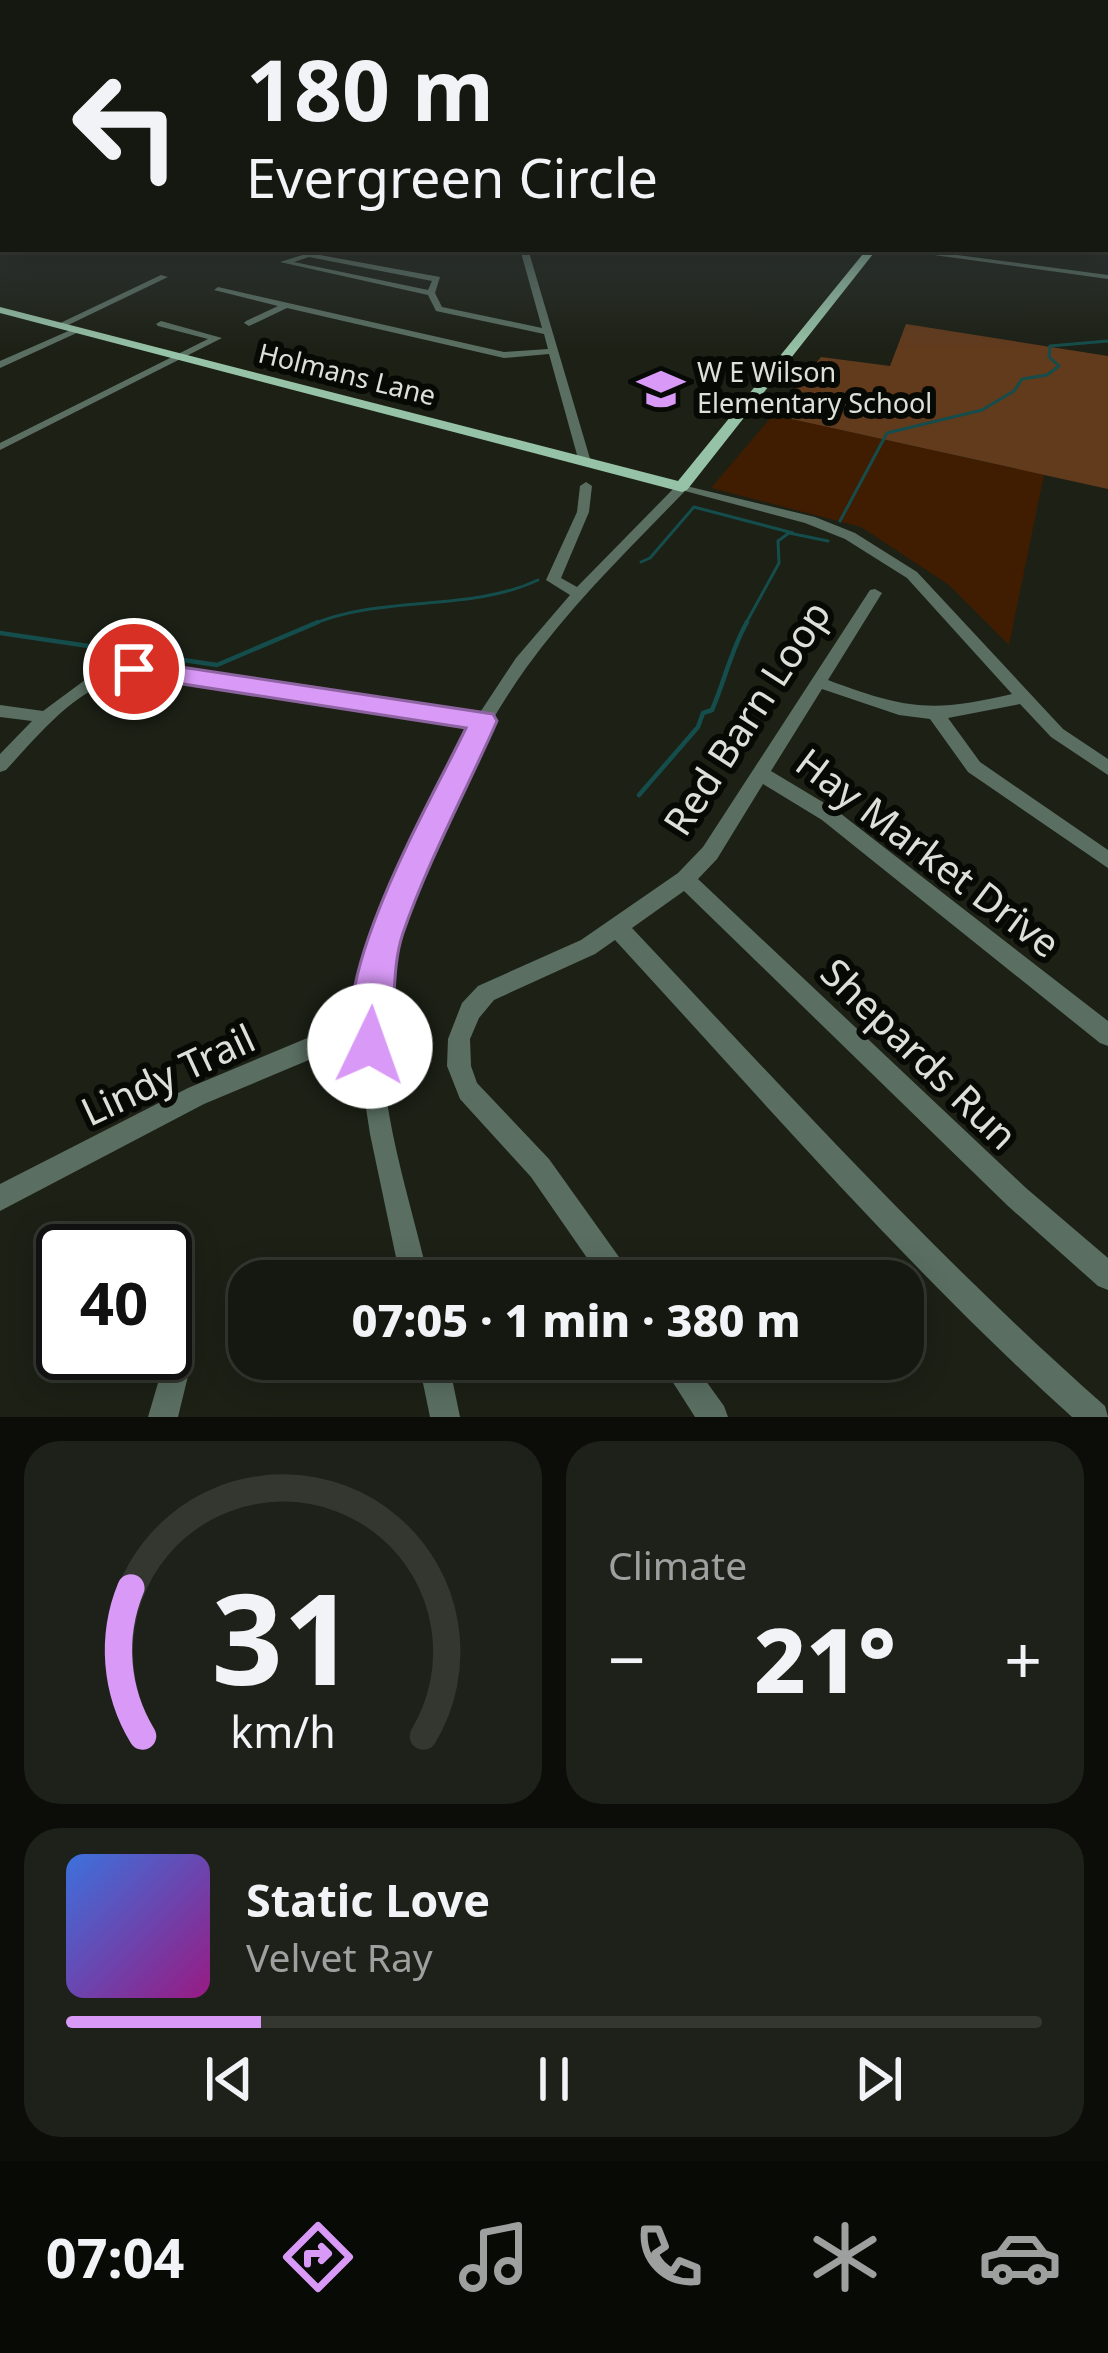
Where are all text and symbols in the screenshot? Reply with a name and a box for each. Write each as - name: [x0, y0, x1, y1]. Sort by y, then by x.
- text: 180 m: [246, 31, 494, 146]
- icon: left: [48, 48, 204, 204]
- text: Evergreen Circle: [246, 140, 658, 214]
- street label: Holmans Lane: [255, 334, 440, 413]
- place label: W E Wilson Elementary School: [697, 353, 932, 421]
- school or university icon: W E Wilson Elementary School: [636, 364, 686, 414]
- street label: Red Barn Loop: [650, 590, 841, 845]
- pin: [83, 618, 185, 720]
- icon: arrive: [101, 636, 167, 702]
- street label: Hay Market Drive: [786, 735, 1072, 969]
- street label: Shepards Run: [810, 946, 1030, 1160]
- position arrow: [307, 983, 433, 1109]
- street label: Lindy Trail: [72, 1010, 263, 1137]
- speed limit sign: 40: [36, 1224, 192, 1380]
- text: 07:05 · 1 min · 380 m: [351, 1289, 801, 1350]
- text: Climate: [608, 1538, 747, 1591]
- text: 31: [212, 1552, 354, 1722]
- text: 21°: [754, 1597, 896, 1719]
- text: −: [608, 1613, 646, 1703]
- text: +: [1004, 1613, 1042, 1703]
- text: km/h: [230, 1701, 336, 1760]
- text: Static Love: [246, 1869, 490, 1930]
- text: Velvet Ray: [246, 1930, 433, 1983]
- icon: previous: [196, 2046, 262, 2112]
- icon: pause: [521, 2046, 587, 2112]
- icon: next: [846, 2046, 912, 2112]
- icon: directions: [276, 2215, 360, 2299]
- icon: music: [452, 2215, 536, 2299]
- icon: phone: [627, 2215, 711, 2299]
- icon: climate: [803, 2215, 887, 2299]
- icon: car: [978, 2215, 1062, 2299]
- text: 07:04: [46, 2220, 185, 2294]

